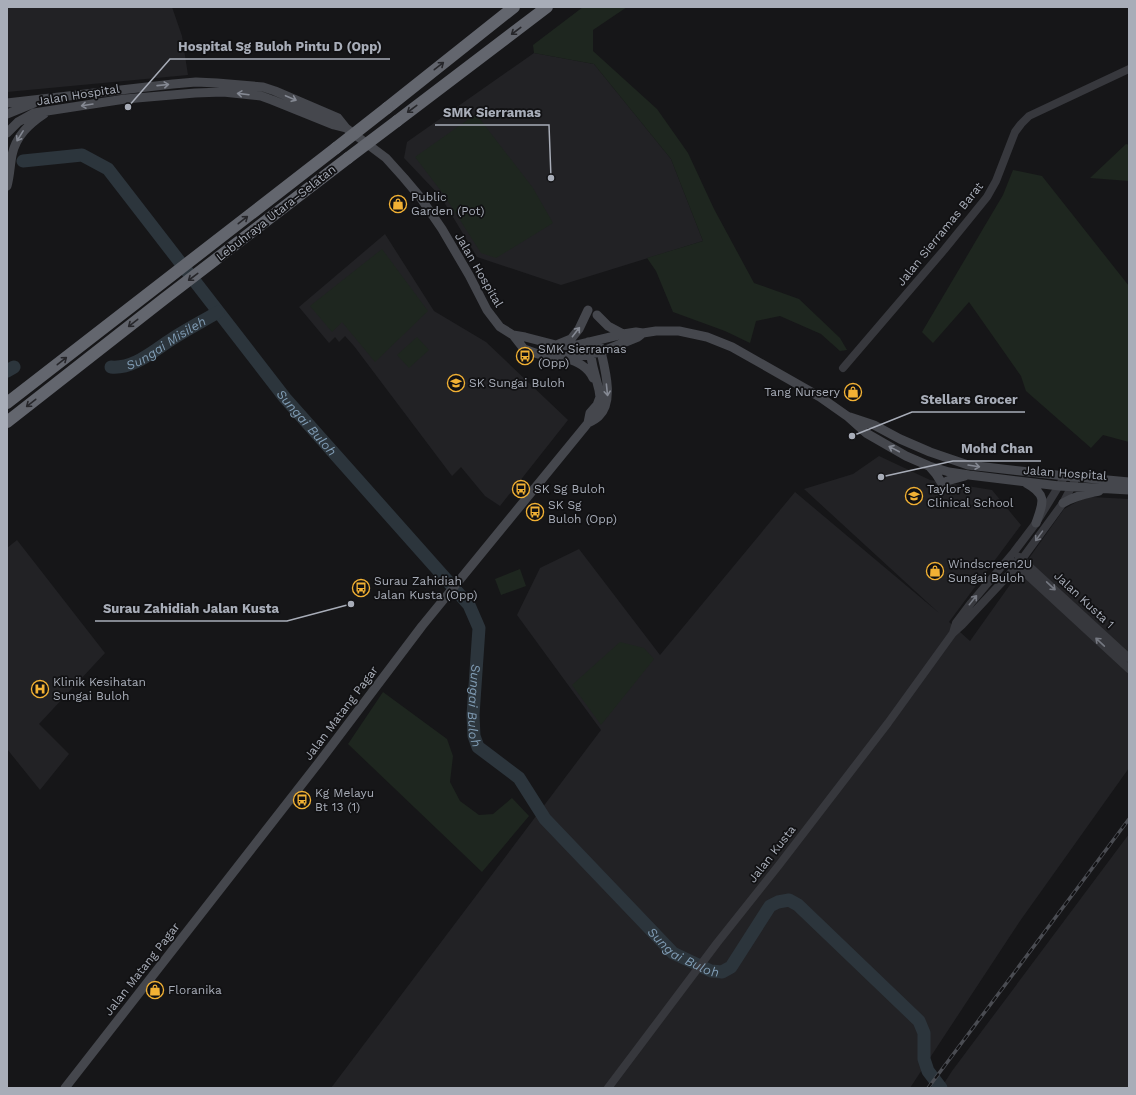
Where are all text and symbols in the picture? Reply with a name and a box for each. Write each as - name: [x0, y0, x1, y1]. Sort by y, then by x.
- one-way arrow: [511, 26, 522, 35]
- callout: Hospital Sg Buloh Pintu D (Opp): [170, 34, 390, 59]
- text: Hospital Sg Buloh Pintu D (Opp): [178, 39, 382, 54]
- one-way arrow: [434, 62, 445, 71]
- street label: Jalan Hospital: [36, 81, 121, 108]
- one-way arrow: [157, 81, 170, 89]
- one-way arrow: [237, 90, 250, 98]
- one-way arrow: [285, 95, 297, 102]
- callout: SMK Sierramas: [435, 100, 549, 125]
- one-way arrow: [81, 101, 94, 109]
- one-way arrow: [407, 105, 418, 113]
- text: SMK Sierramas: [443, 105, 541, 120]
- one-way arrow: [16, 130, 24, 141]
- street label: Lebuhraya Utara–Selatan: [214, 162, 338, 264]
- street label: Jalan Sierramas Barat: [894, 179, 986, 289]
- place label: Public Garden (Pot): [411, 190, 484, 218]
- shop icon: Public Garden (Pot): [388, 194, 408, 214]
- one-way arrow: [237, 216, 248, 225]
- street label: Jalan Hospital: [452, 230, 506, 310]
- one-way arrow: [187, 273, 198, 282]
- water label: Sungai Misileh: [124, 313, 209, 373]
- one-way arrow: [128, 319, 139, 327]
- one-way arrow: [572, 327, 581, 338]
- place label: SMK Sierramas (Opp): [538, 342, 626, 370]
- bus stop icon: SMK Sierramas (Opp): [515, 346, 535, 366]
- one-way arrow: [56, 356, 67, 365]
- school or university icon: SK Sungai Buloh: [446, 373, 466, 393]
- place label: SK Sungai Buloh: [469, 376, 565, 390]
- shop icon: Tang Nursery: [843, 382, 863, 402]
- one-way arrow: [604, 383, 611, 396]
- place label: Tang Nursery: [764, 385, 841, 399]
- water label: Sungai Buloh: [273, 387, 340, 459]
- callout: Stellars Grocer: [912, 387, 1025, 412]
- text: Stellars Grocer: [920, 392, 1018, 407]
- one-way arrow: [26, 399, 37, 407]
- callout: Mohd Chan: [953, 436, 1041, 461]
- text: Mohd Chan: [961, 441, 1033, 456]
- one-way arrow: [888, 445, 900, 453]
- one-way arrow: [967, 462, 980, 470]
- street label: Jalan Hospital: [1023, 463, 1108, 483]
- bus stop icon: SK Sg Buloh: [511, 479, 531, 499]
- place label: SK Sg Buloh: [534, 482, 605, 496]
- place label: Taylor’s Clinical School: [927, 482, 1014, 510]
- school or university icon: Taylor’s Clinical School: [904, 486, 924, 506]
- place label: SK Sg Buloh (Opp): [548, 498, 617, 526]
- bus stop icon: SK Sg Buloh (Opp): [525, 502, 545, 522]
- one-way arrow: [1035, 530, 1043, 541]
- place label: Windscreen2U Sungai Buloh: [948, 557, 1032, 585]
- shop icon: Windscreen2U Sungai Buloh: [925, 561, 945, 581]
- street label: Jalan Kusta 1: [1051, 569, 1117, 631]
- place label: Surau Zahidiah Jalan Kusta (Opp): [374, 574, 478, 602]
- bus stop icon: Surau Zahidiah Jalan Kusta (Opp): [351, 578, 371, 598]
- one-way arrow: [1046, 581, 1056, 590]
- one-way arrow: [969, 595, 978, 606]
- callout: Surau Zahidiah Jalan Kusta: [95, 596, 287, 621]
- text: Surau Zahidiah Jalan Kusta: [103, 601, 280, 616]
- one-way arrow: [1095, 638, 1105, 647]
- street label: Jalan Matang Pagar: [301, 663, 381, 763]
- water label: Sungai Buloh: [465, 664, 484, 749]
- place label: Klinik Kesihatan Sungai Buloh: [53, 675, 146, 703]
- hospital icon: Klinik Kesihatan Sungai Buloh: [30, 679, 50, 699]
- place label: Kg Melayu Bt 13 (1): [315, 786, 374, 814]
- bus stop icon: Kg Melayu Bt 13 (1): [292, 790, 312, 810]
- street label: Jalan Kusta: [745, 823, 799, 885]
- street label: Jalan Matang Pagar: [101, 920, 183, 1018]
- water label: Sungai Buloh: [644, 924, 720, 980]
- shop icon: Floranika: [145, 980, 165, 1000]
- place label: Floranika: [168, 983, 222, 997]

